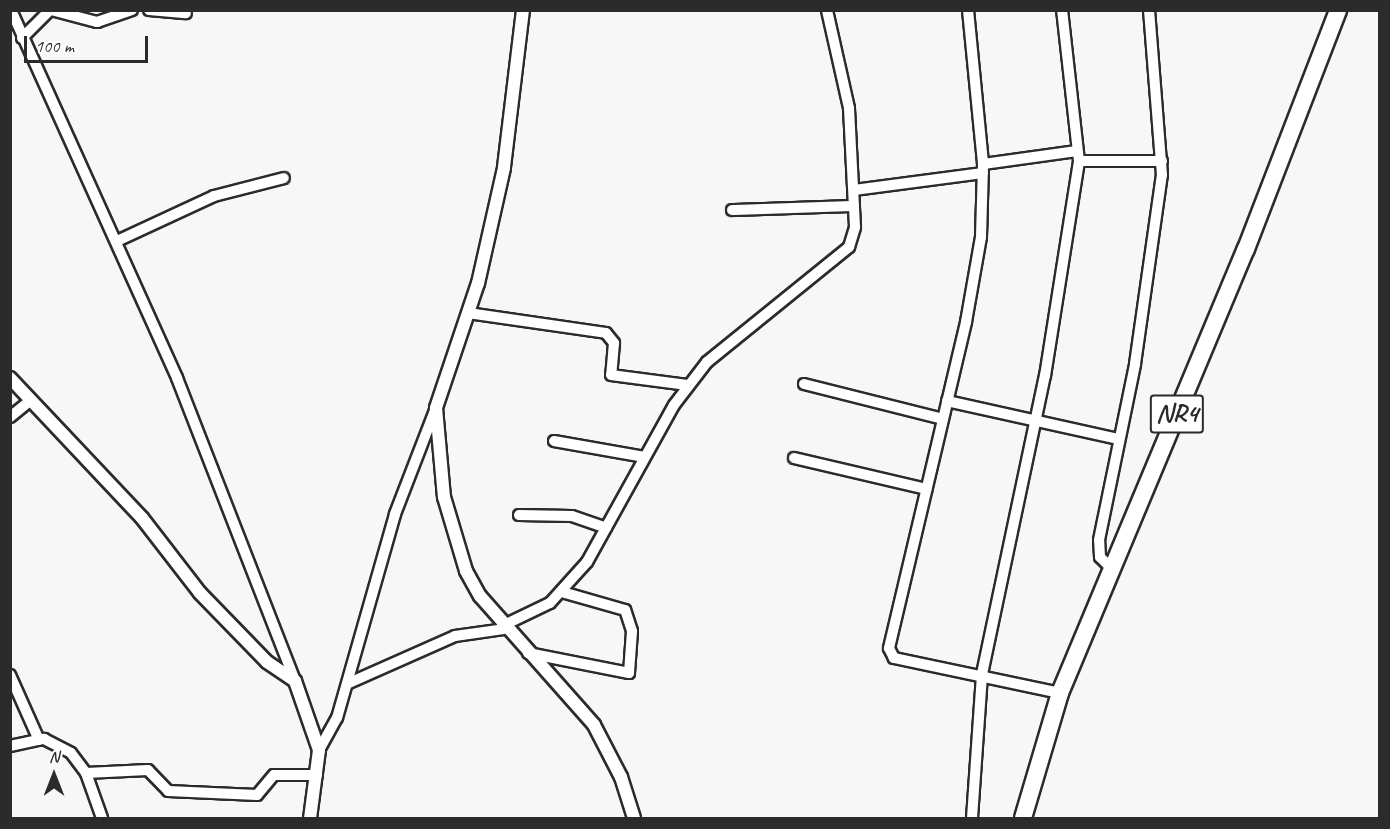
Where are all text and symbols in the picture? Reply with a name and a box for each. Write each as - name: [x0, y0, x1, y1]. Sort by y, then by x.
- scale bar: [27, 24, 152, 62]
- text: 100 m: [35, 35, 74, 57]
- road number: NR4: [1148, 390, 1206, 438]
- north arrow: [24, 745, 84, 805]
- text: N: [49, 747, 59, 767]

